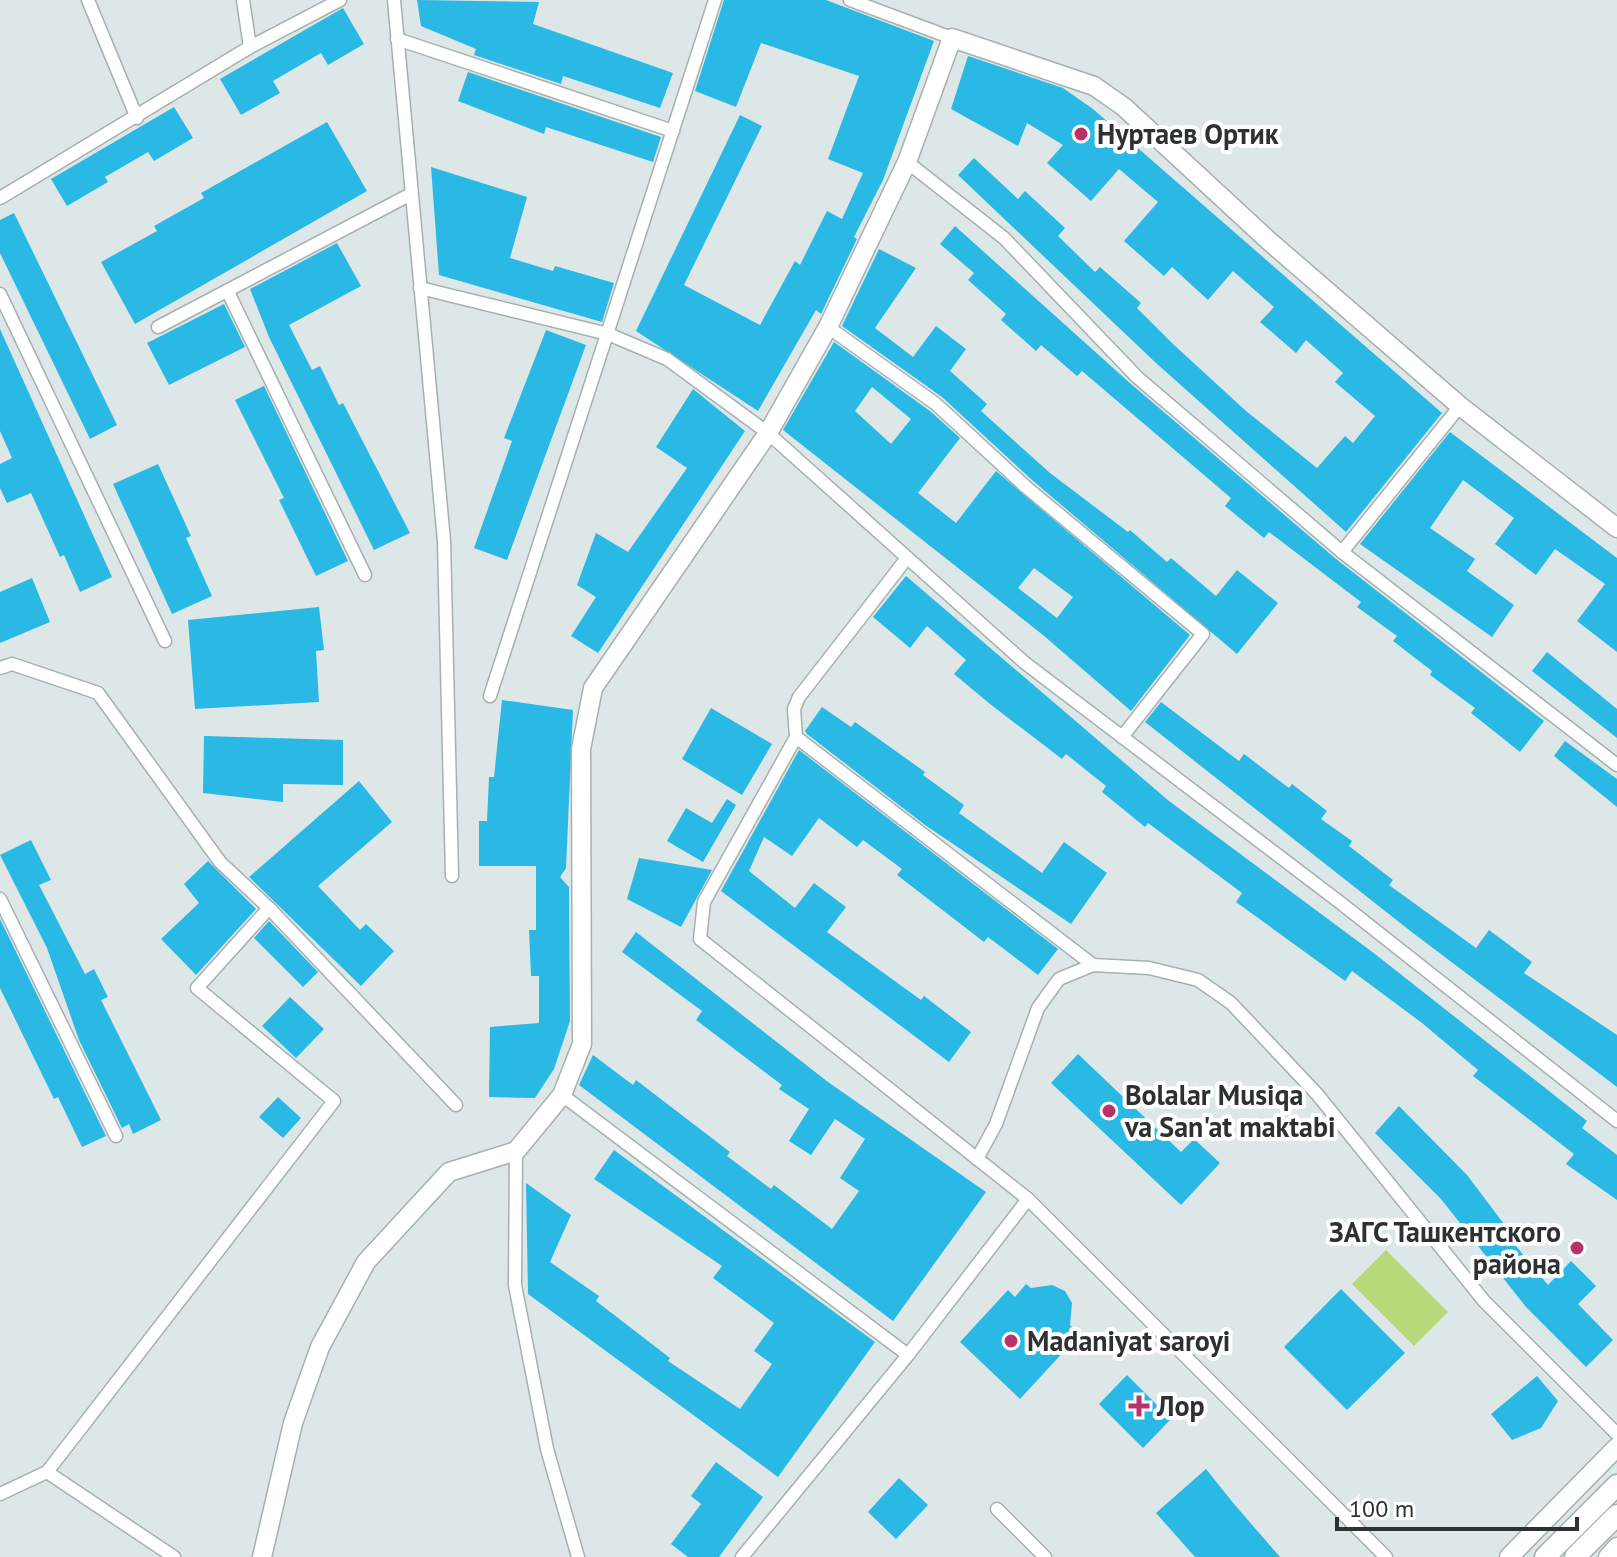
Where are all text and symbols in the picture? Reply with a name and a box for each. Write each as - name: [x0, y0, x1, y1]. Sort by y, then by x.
- place label: Нуртаев Ортик: [1097, 115, 1279, 152]
- marker: Нуртаев Ортик: [1072, 125, 1090, 143]
- place label: Bolalar Musiqa va San'at maktabi: [1124, 1076, 1336, 1145]
- marker: Bolalar Musiqa va San'at maktabi: [1100, 1102, 1118, 1120]
- place label: ЗАГС Ташкентского района: [1329, 1213, 1561, 1282]
- marker: ЗАГС Ташкентского района: [1568, 1239, 1586, 1257]
- place label: Madaniyat saroyi: [1027, 1322, 1230, 1359]
- marker: Madaniyat saroyi: [1002, 1332, 1020, 1350]
- place label: Лор: [1156, 1387, 1205, 1424]
- marker: Лор: [1128, 1395, 1150, 1417]
- scale bar: [1337, 1481, 1577, 1531]
- text: 100 m: [1349, 1493, 1414, 1524]

